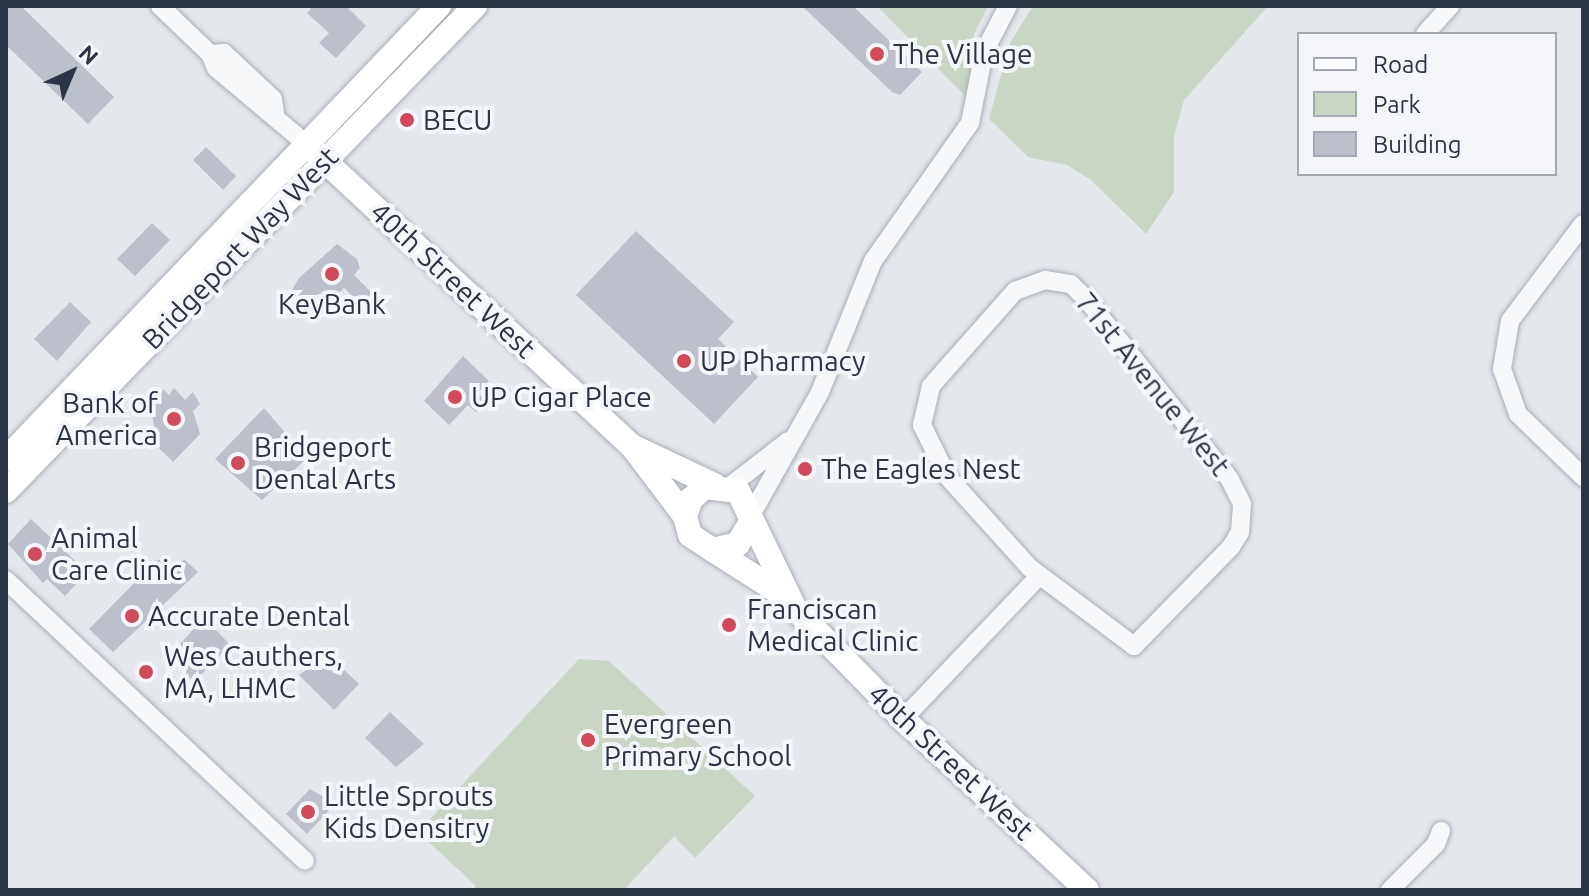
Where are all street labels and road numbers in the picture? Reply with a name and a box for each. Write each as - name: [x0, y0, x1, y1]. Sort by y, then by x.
- street label: Bridgeport Way West: [135, 140, 345, 356]
- street label: 40th Street West: [363, 195, 543, 365]
- street label: 71st Avenue West: [1069, 286, 1237, 482]
- street label: 40th Street West: [861, 677, 1041, 847]

